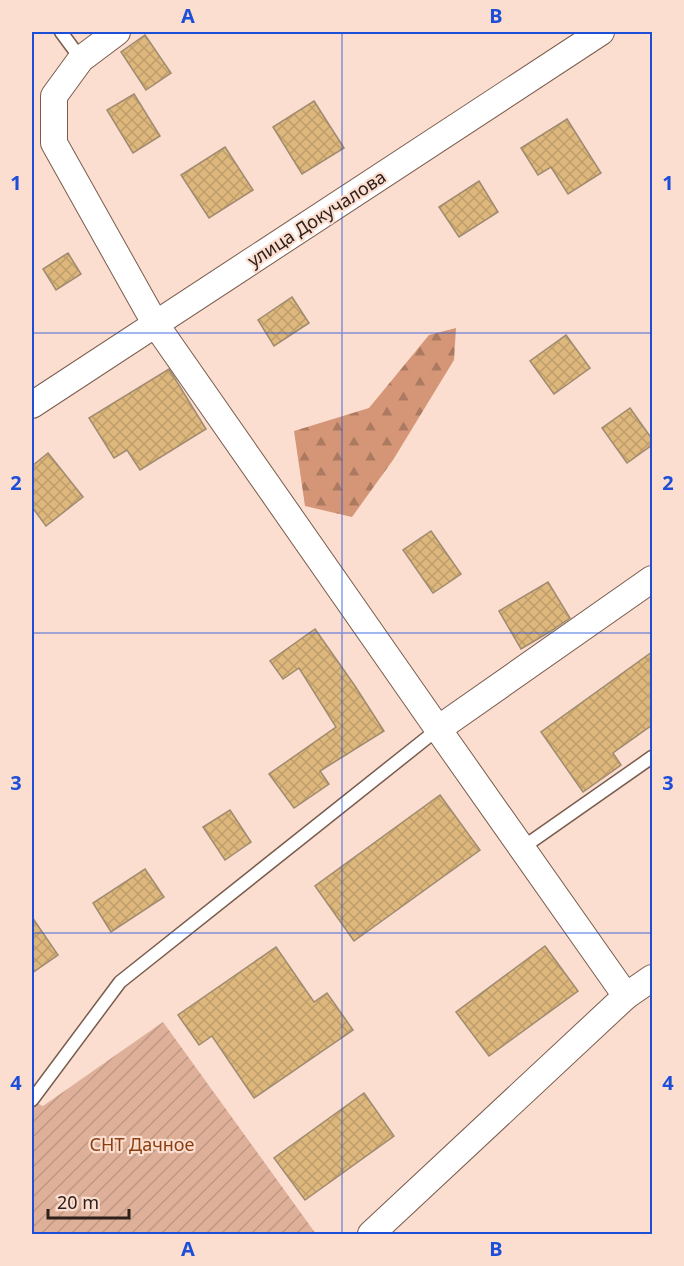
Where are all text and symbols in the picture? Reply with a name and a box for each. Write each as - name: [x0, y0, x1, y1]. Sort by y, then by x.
- text: A: [181, 2, 195, 29]
- text: B: [489, 2, 503, 29]
- street label: улица Докучалова: [243, 164, 390, 272]
- text: 1: [10, 169, 22, 196]
- text: 1: [662, 169, 674, 196]
- text: 2: [10, 469, 22, 496]
- text: 2: [662, 469, 674, 496]
- text: 3: [10, 769, 22, 796]
- text: 3: [662, 769, 674, 796]
- text: 4: [10, 1069, 22, 1096]
- text: 4: [662, 1069, 674, 1096]
- park label: СНТ Дачное: [90, 1132, 195, 1156]
- scale bar: [48, 1182, 129, 1220]
- text: 20 m: [57, 1190, 99, 1214]
- text: A: [181, 1235, 195, 1262]
- text: B: [489, 1235, 503, 1262]

